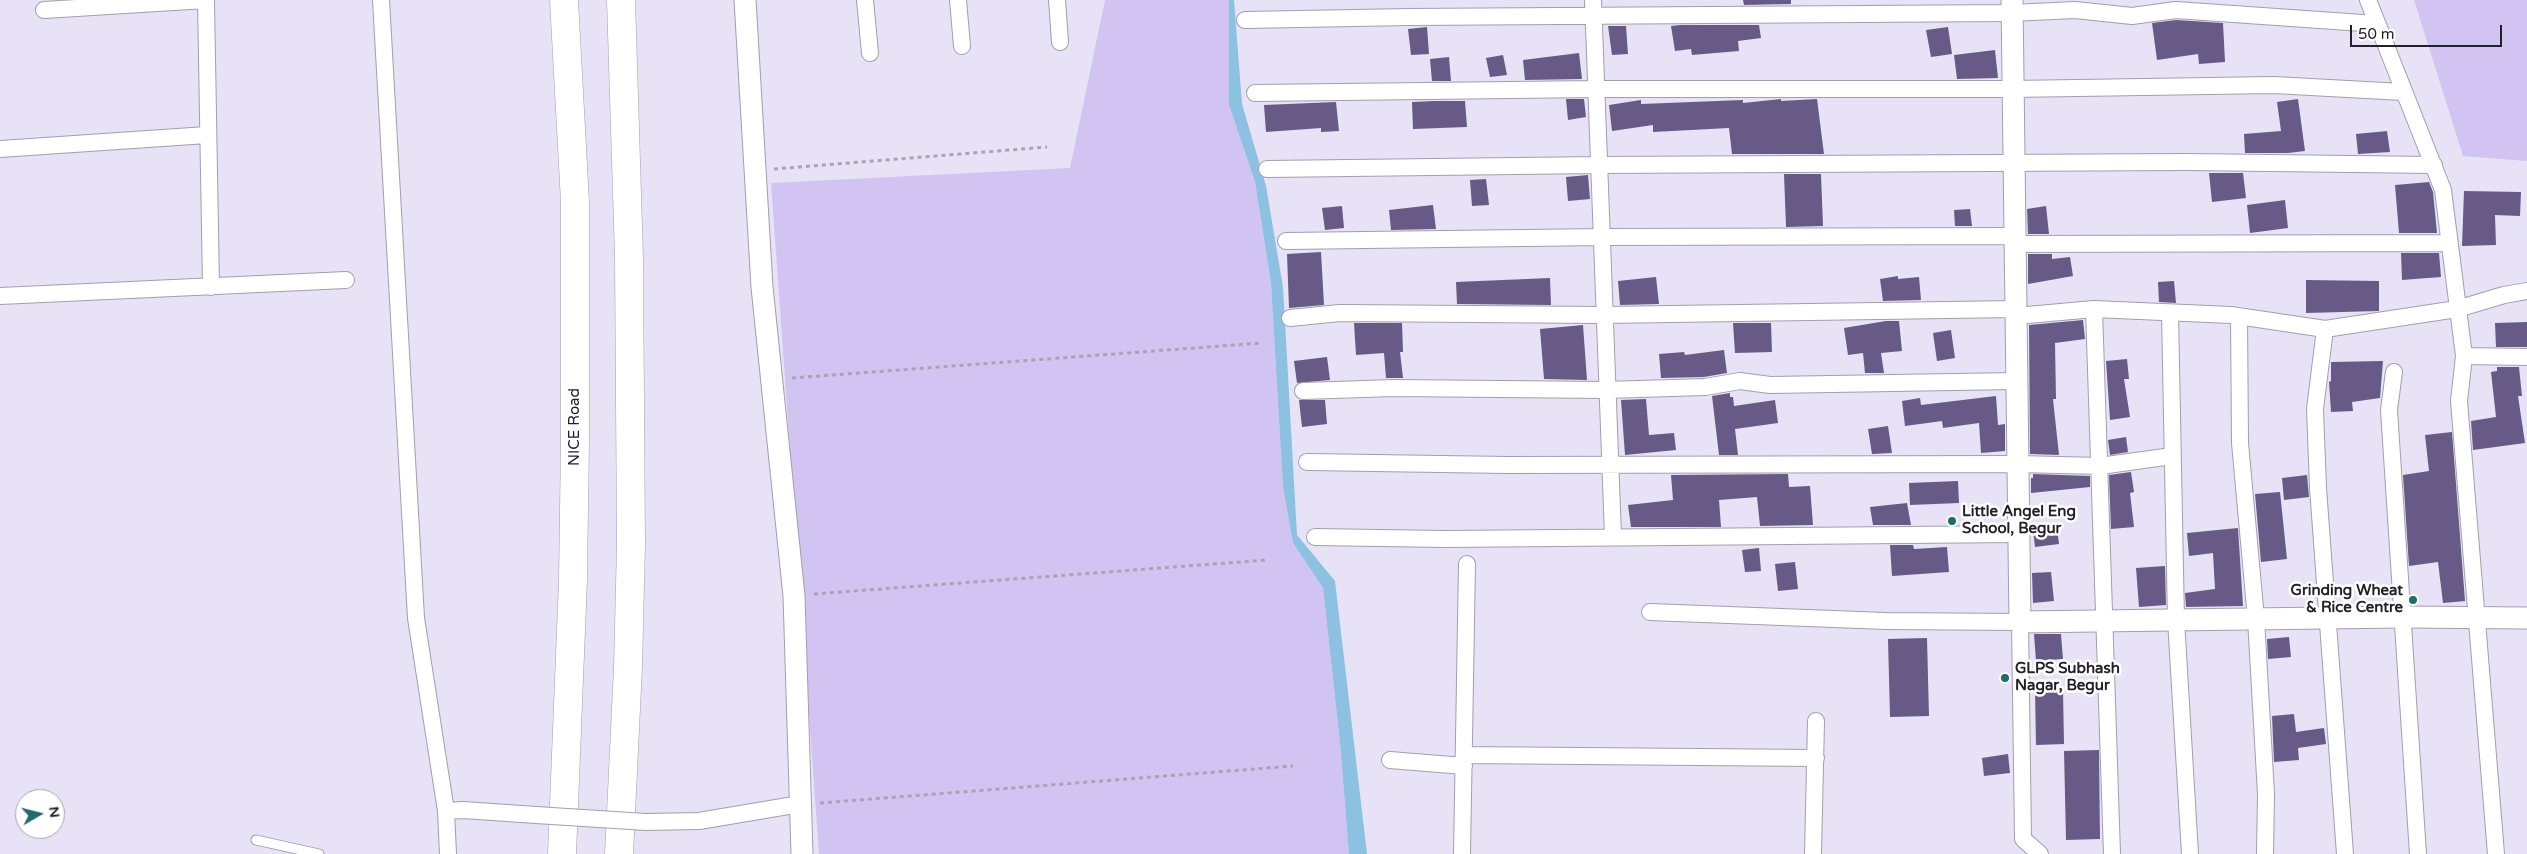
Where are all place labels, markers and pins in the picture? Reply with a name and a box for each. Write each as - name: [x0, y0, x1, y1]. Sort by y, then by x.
- place label: Little Angel Eng School, Begur: [1962, 503, 2076, 538]
- marker: Little Angel Eng School, Begur: [1946, 515, 1958, 527]
- place label: Grinding Wheat & Rice Centre: [2291, 582, 2403, 617]
- marker: Grinding Wheat & Rice Centre: [2407, 594, 2419, 606]
- place label: GLPS Subhash Nagar, Begur: [2015, 660, 2120, 695]
- marker: GLPS Subhash Nagar, Begur: [1999, 672, 2011, 684]

